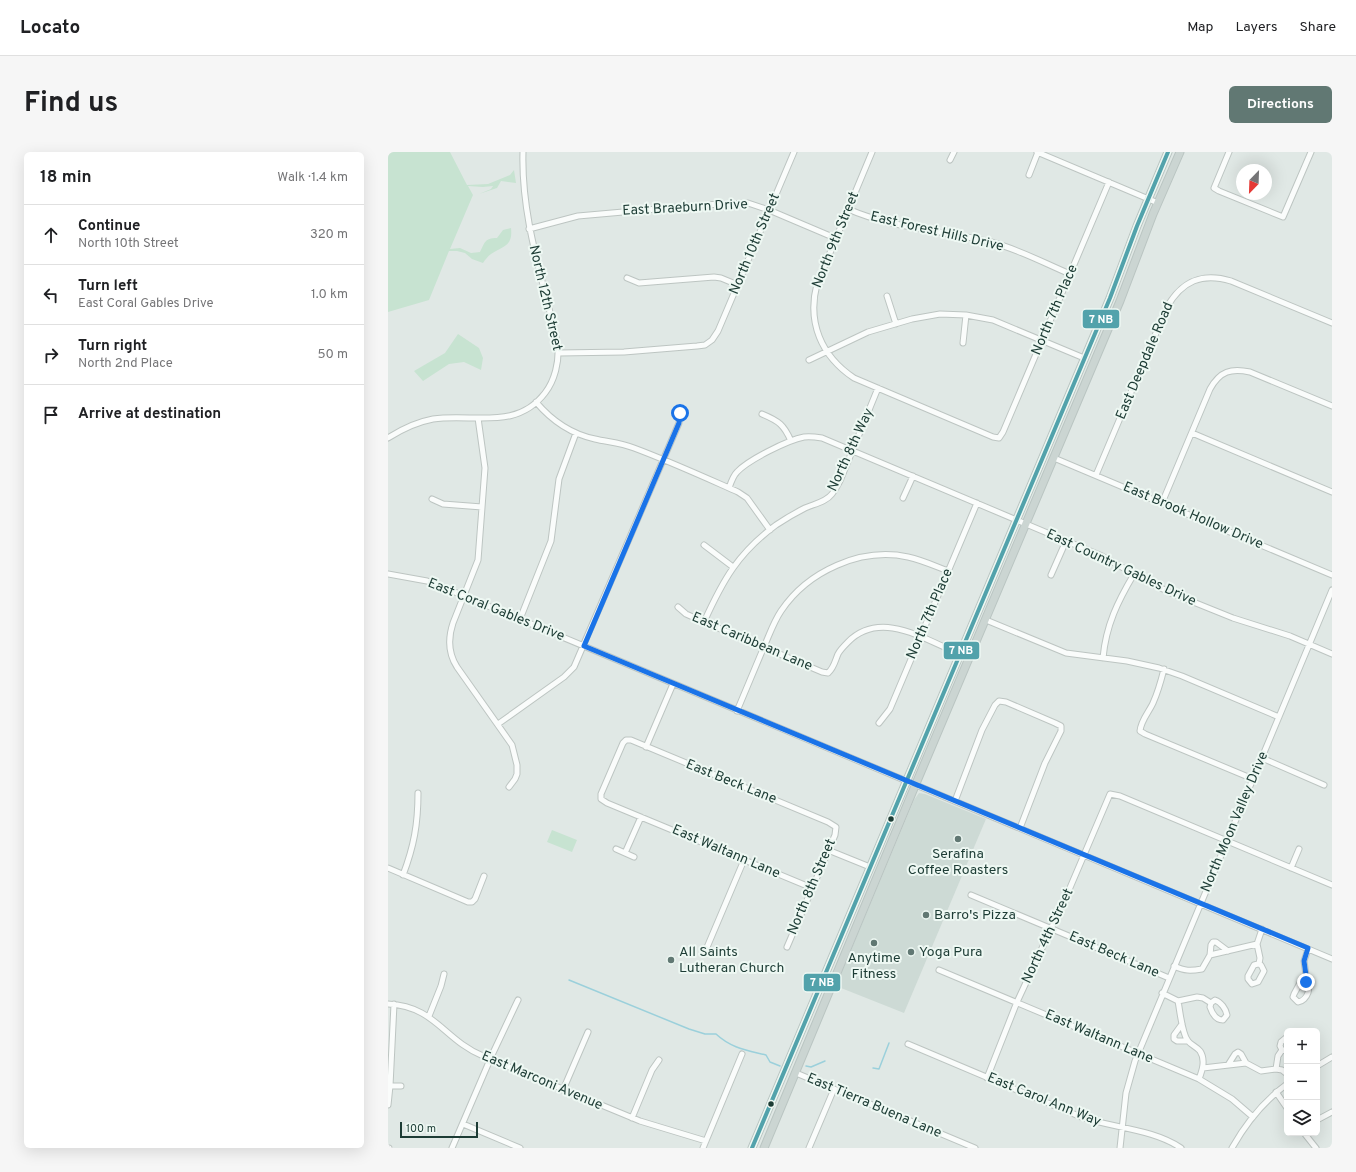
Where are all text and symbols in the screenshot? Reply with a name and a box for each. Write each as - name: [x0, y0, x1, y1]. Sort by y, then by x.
- text: Locato: [20, 16, 80, 40]
- text: Map: [1187, 19, 1213, 36]
- text: Layers: [1235, 19, 1277, 36]
- text: Share: [1299, 19, 1336, 36]
- text: Find us: [24, 86, 118, 122]
- button: Directions: [1229, 86, 1332, 123]
- north arrow: [1236, 164, 1272, 200]
- text: 18 min: [40, 167, 92, 189]
- text: Walk · 1.4 km: [277, 170, 348, 186]
- street label: North 9th Street: [809, 189, 863, 291]
- street label: North 10th Street: [726, 191, 784, 297]
- street label: East Braeburn Drive: [622, 196, 748, 220]
- street label: East Forest Hills Drive: [869, 208, 1005, 256]
- text: Continue: [78, 217, 140, 236]
- icon: ahead: [40, 224, 62, 246]
- text: 320 m: [310, 227, 348, 243]
- text: North 10th Street: [78, 236, 179, 252]
- street label: North 12th Street: [525, 243, 565, 353]
- street label: North 7th Place: [1028, 262, 1082, 358]
- text: Turn left: [78, 277, 138, 296]
- icon: left: [40, 284, 62, 306]
- text: 1.0 km: [311, 287, 348, 303]
- text: East Coral Gables Drive: [78, 296, 214, 312]
- street label: East Deepdale Road: [1113, 300, 1177, 422]
- line badge: 7 NB: [1082, 309, 1120, 329]
- text: 7 NB: [1089, 313, 1113, 327]
- text: Turn right: [78, 337, 147, 356]
- icon: right: [40, 344, 62, 366]
- text: 50 m: [318, 347, 348, 363]
- text: North 2nd Place: [78, 356, 173, 372]
- icon: arrive: [40, 404, 62, 426]
- route start: [671, 404, 689, 422]
- text: Arrive at destination: [78, 405, 221, 424]
- street label: North 8th Way: [824, 406, 878, 494]
- street label: East Brook Hollow Drive: [1120, 479, 1266, 553]
- street label: East Country Gables Drive: [1043, 526, 1199, 610]
- street label: North 7th Place: [903, 566, 957, 662]
- street label: East Coral Gables Drive: [425, 575, 567, 645]
- street label: East Caribbean Lane: [689, 609, 815, 675]
- line badge: 7 NB: [943, 641, 980, 660]
- text: 7 NB: [949, 644, 973, 658]
- street label: North Moon Valley Drive: [1198, 749, 1272, 895]
- street label: East Beck Lane: [683, 756, 779, 808]
- unlabelled marker: [886, 814, 896, 824]
- street label: East Waltann Lane: [669, 822, 783, 882]
- marker: Serafina Coffee Roasters: [953, 834, 963, 844]
- street label: North 8th Street: [784, 836, 840, 938]
- place label: Serafina Coffee Roasters: [908, 846, 1008, 879]
- street label: North 4th Street: [1019, 886, 1077, 986]
- place label: Barro's Pizza: [934, 907, 1016, 924]
- marker: Barro's Pizza: [921, 910, 931, 920]
- street label: East Beck Lane: [1066, 928, 1162, 982]
- marker: Anytime Fitness: [869, 938, 879, 948]
- place label: All Saints Lutheran Church: [679, 944, 784, 977]
- place label: Yoga Pura: [919, 944, 982, 961]
- marker: Yoga Pura: [906, 947, 916, 957]
- place label: Anytime Fitness: [847, 950, 901, 983]
- marker: All Saints Lutheran Church: [666, 955, 676, 965]
- line badge: 7 NB: [803, 973, 841, 992]
- route end: [1297, 973, 1315, 991]
- text: 7 NB: [810, 976, 834, 990]
- street label: East Waltann Lane: [1042, 1007, 1156, 1067]
- map controls: [1284, 1028, 1320, 1136]
- button: +: [1284, 1028, 1320, 1064]
- street label: East Marconi Avenue: [479, 1048, 605, 1114]
- button: −: [1284, 1064, 1320, 1100]
- street label: East Carol Ann Way: [985, 1069, 1103, 1131]
- street label: East Tierra Buena Lane: [804, 1070, 944, 1142]
- unlabelled marker: [766, 1099, 776, 1109]
- button: layers: [1284, 1100, 1320, 1136]
- scale bar: [400, 1120, 478, 1139]
- text: 100 m: [406, 1122, 436, 1136]

